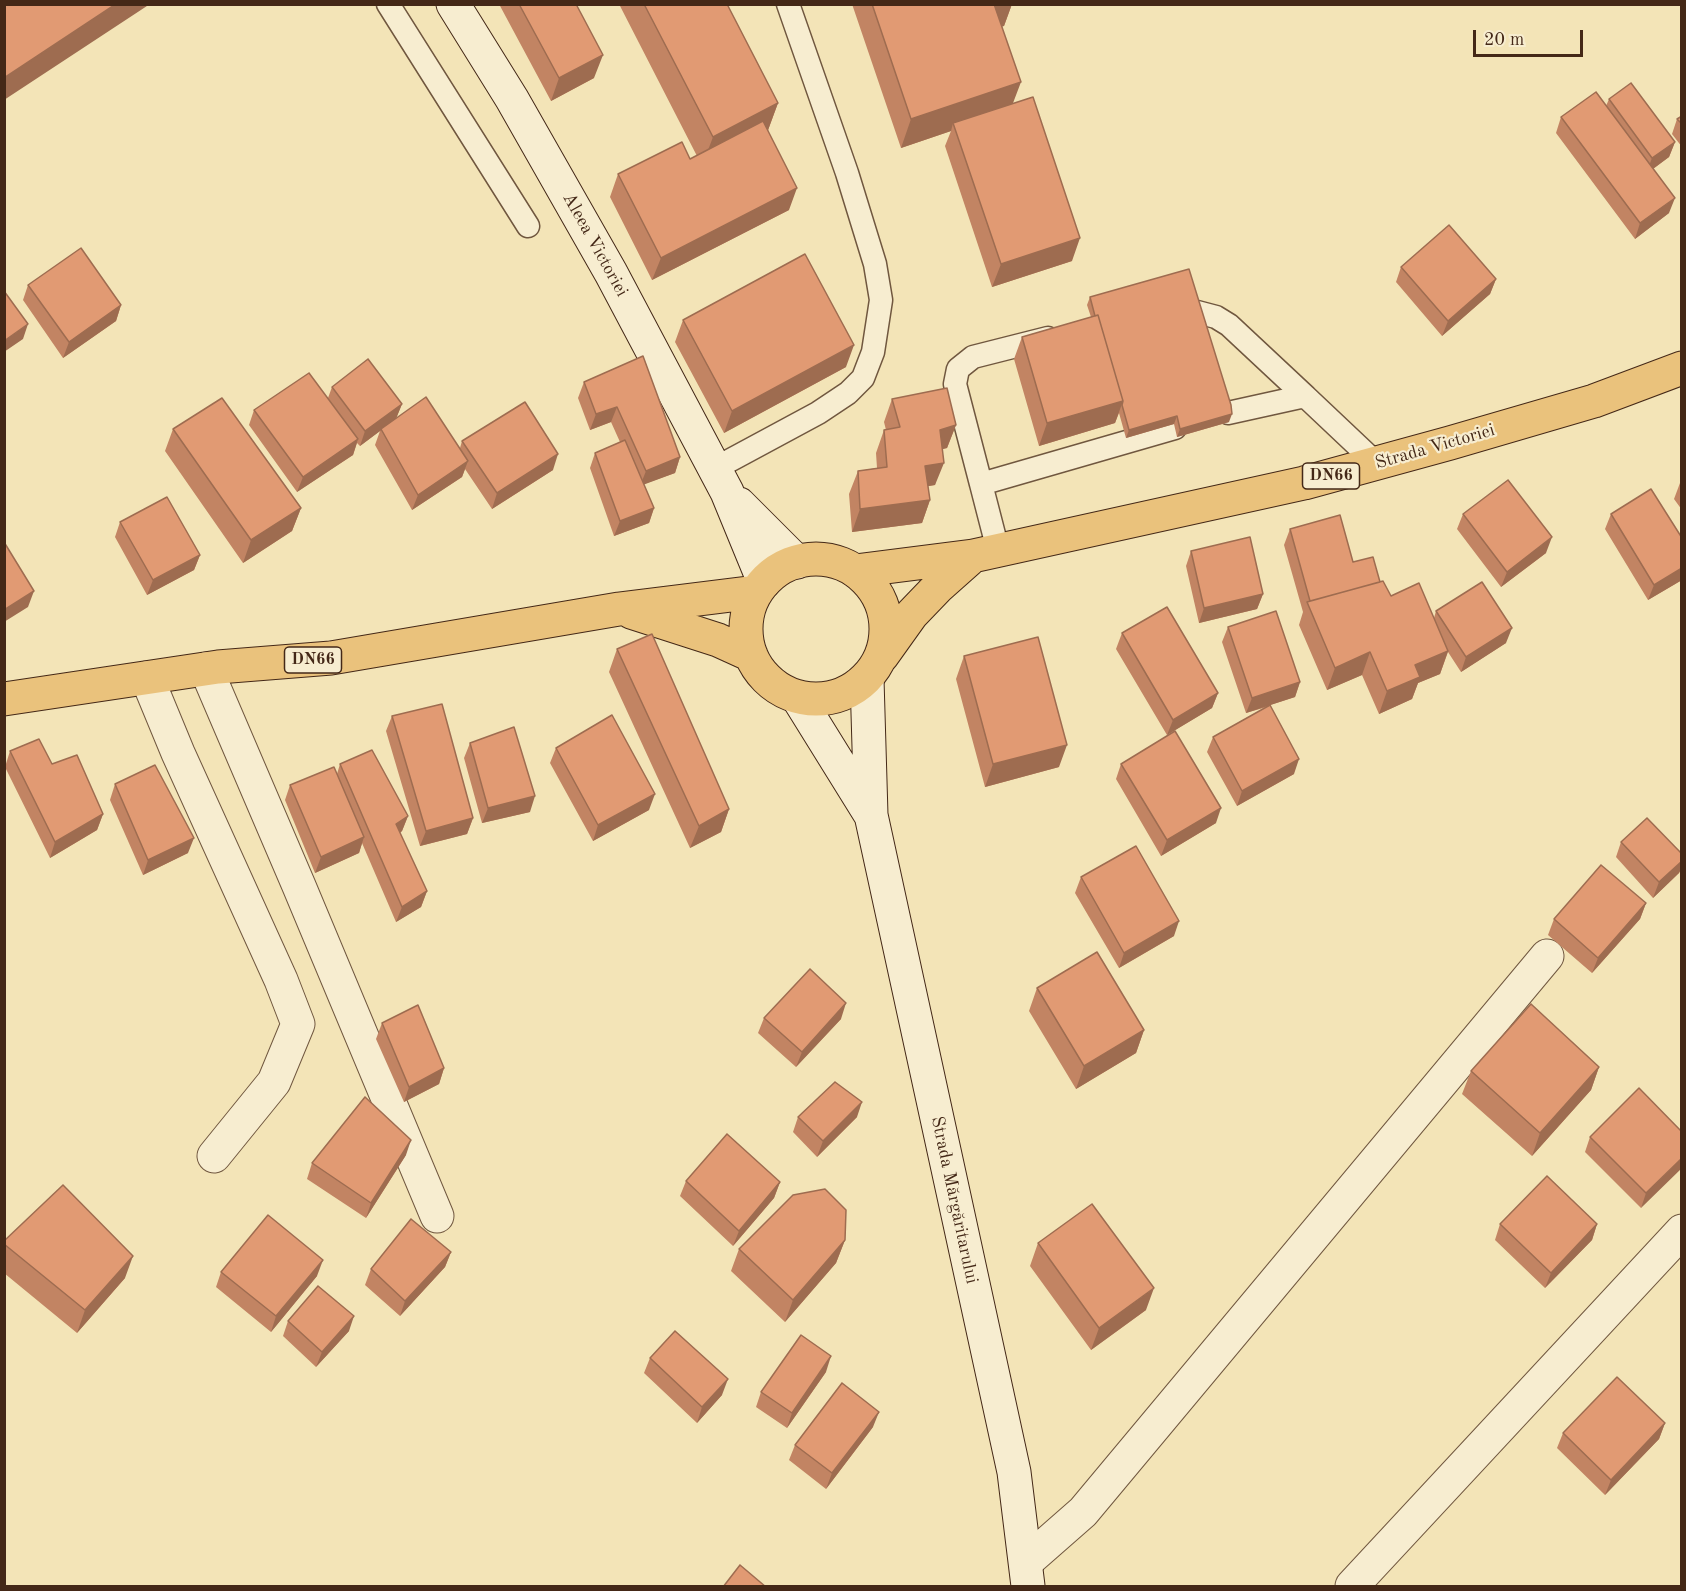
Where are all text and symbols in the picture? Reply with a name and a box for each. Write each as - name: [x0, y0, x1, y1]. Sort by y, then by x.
- scale bar: [1476, 18, 1586, 56]
- text: 20 m: [1484, 31, 1524, 49]
- street label: Aleea Victoriei: [558, 189, 632, 301]
- street label: Strada Victoriei: [1373, 420, 1497, 474]
- road number: DN66: [1302, 463, 1360, 489]
- road number: DN66: [284, 647, 342, 673]
- street label: Strada Mărgăritarului: [926, 1114, 982, 1286]

